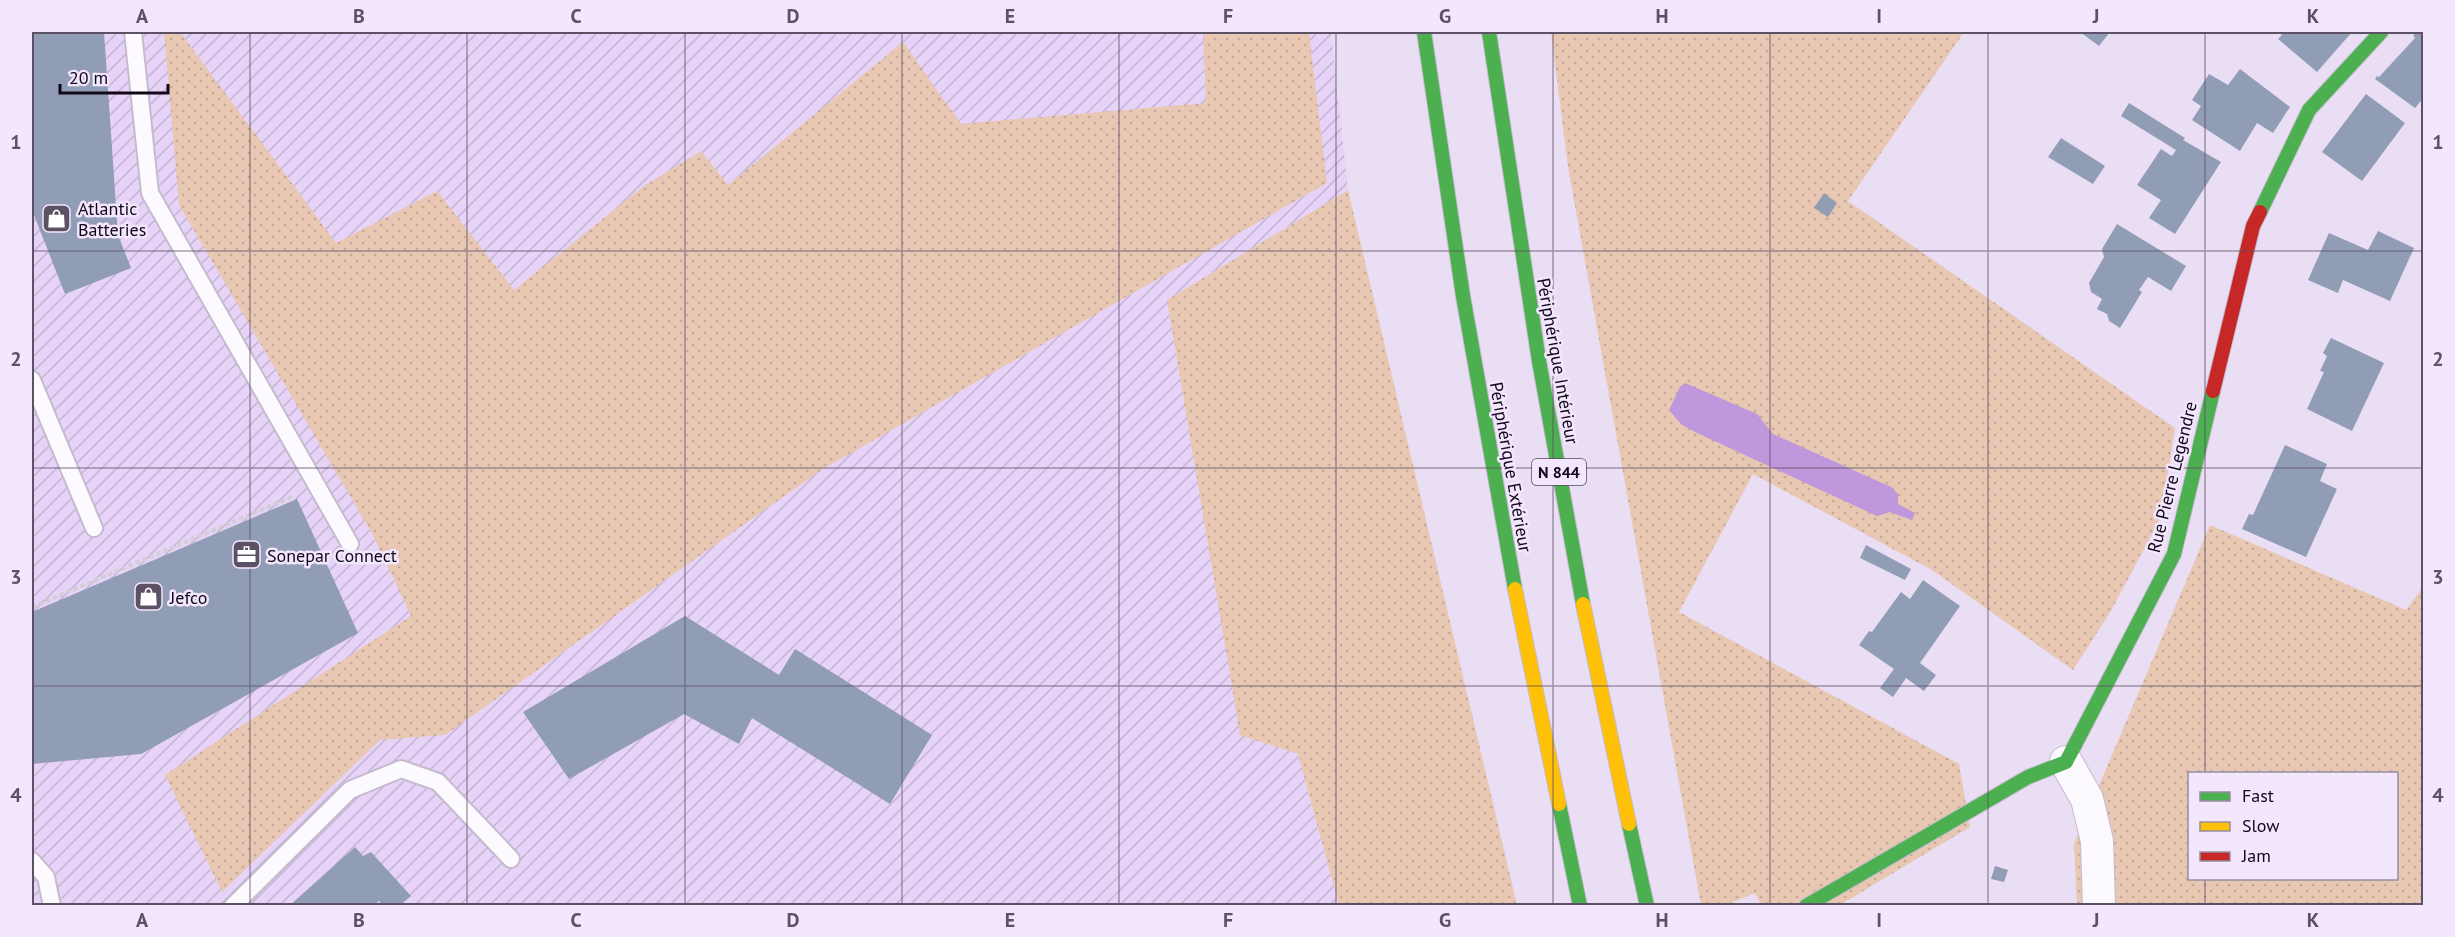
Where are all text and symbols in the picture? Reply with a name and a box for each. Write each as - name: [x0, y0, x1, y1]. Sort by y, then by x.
- text: A: [136, 3, 149, 29]
- text: B: [353, 3, 365, 29]
- text: C: [570, 3, 582, 29]
- text: D: [787, 3, 800, 29]
- text: E: [1005, 3, 1015, 29]
- text: F: [1223, 3, 1233, 29]
- text: G: [1439, 3, 1451, 29]
- text: H: [1655, 3, 1669, 29]
- text: I: [1876, 3, 1882, 29]
- text: J: [2092, 3, 2099, 29]
- text: K: [2307, 3, 2320, 29]
- scale bar: [60, 57, 168, 95]
- text: 20 m: [69, 66, 108, 89]
- text: 1: [10, 129, 22, 155]
- text: 1: [2432, 129, 2444, 155]
- place label: Atlantic Batteries: [78, 197, 146, 241]
- shop icon: Atlantic Batteries: [41, 202, 73, 234]
- street label: Périphérique Intérieur: [1532, 276, 1584, 446]
- text: 2: [10, 346, 22, 372]
- text: 2: [2432, 346, 2444, 372]
- street label: Périphérique Extérieur: [1485, 380, 1537, 554]
- street label: Rue Pierre Legendre: [2142, 399, 2202, 555]
- road number: N 844: [1532, 459, 1586, 485]
- office icon: Sonepar Connect: [230, 539, 262, 571]
- place label: Sonepar Connect: [267, 544, 397, 567]
- text: 3: [10, 564, 22, 590]
- text: 3: [2432, 564, 2444, 590]
- shop icon: Jefco: [133, 581, 165, 613]
- place label: Jefco: [169, 586, 207, 609]
- legend: [2188, 772, 2398, 880]
- text: 4: [10, 782, 22, 808]
- text: 4: [2432, 782, 2444, 808]
- text: Fast: [2242, 784, 2274, 807]
- text: Slow: [2242, 814, 2280, 837]
- text: Jam: [2241, 844, 2271, 867]
- text: A: [136, 907, 149, 933]
- text: B: [353, 907, 365, 933]
- text: C: [570, 907, 582, 933]
- text: D: [787, 907, 800, 933]
- text: E: [1005, 907, 1015, 933]
- text: F: [1223, 907, 1233, 933]
- text: G: [1439, 907, 1451, 933]
- text: H: [1655, 907, 1669, 933]
- text: I: [1876, 907, 1882, 933]
- text: J: [2092, 907, 2099, 933]
- text: K: [2307, 907, 2320, 933]

